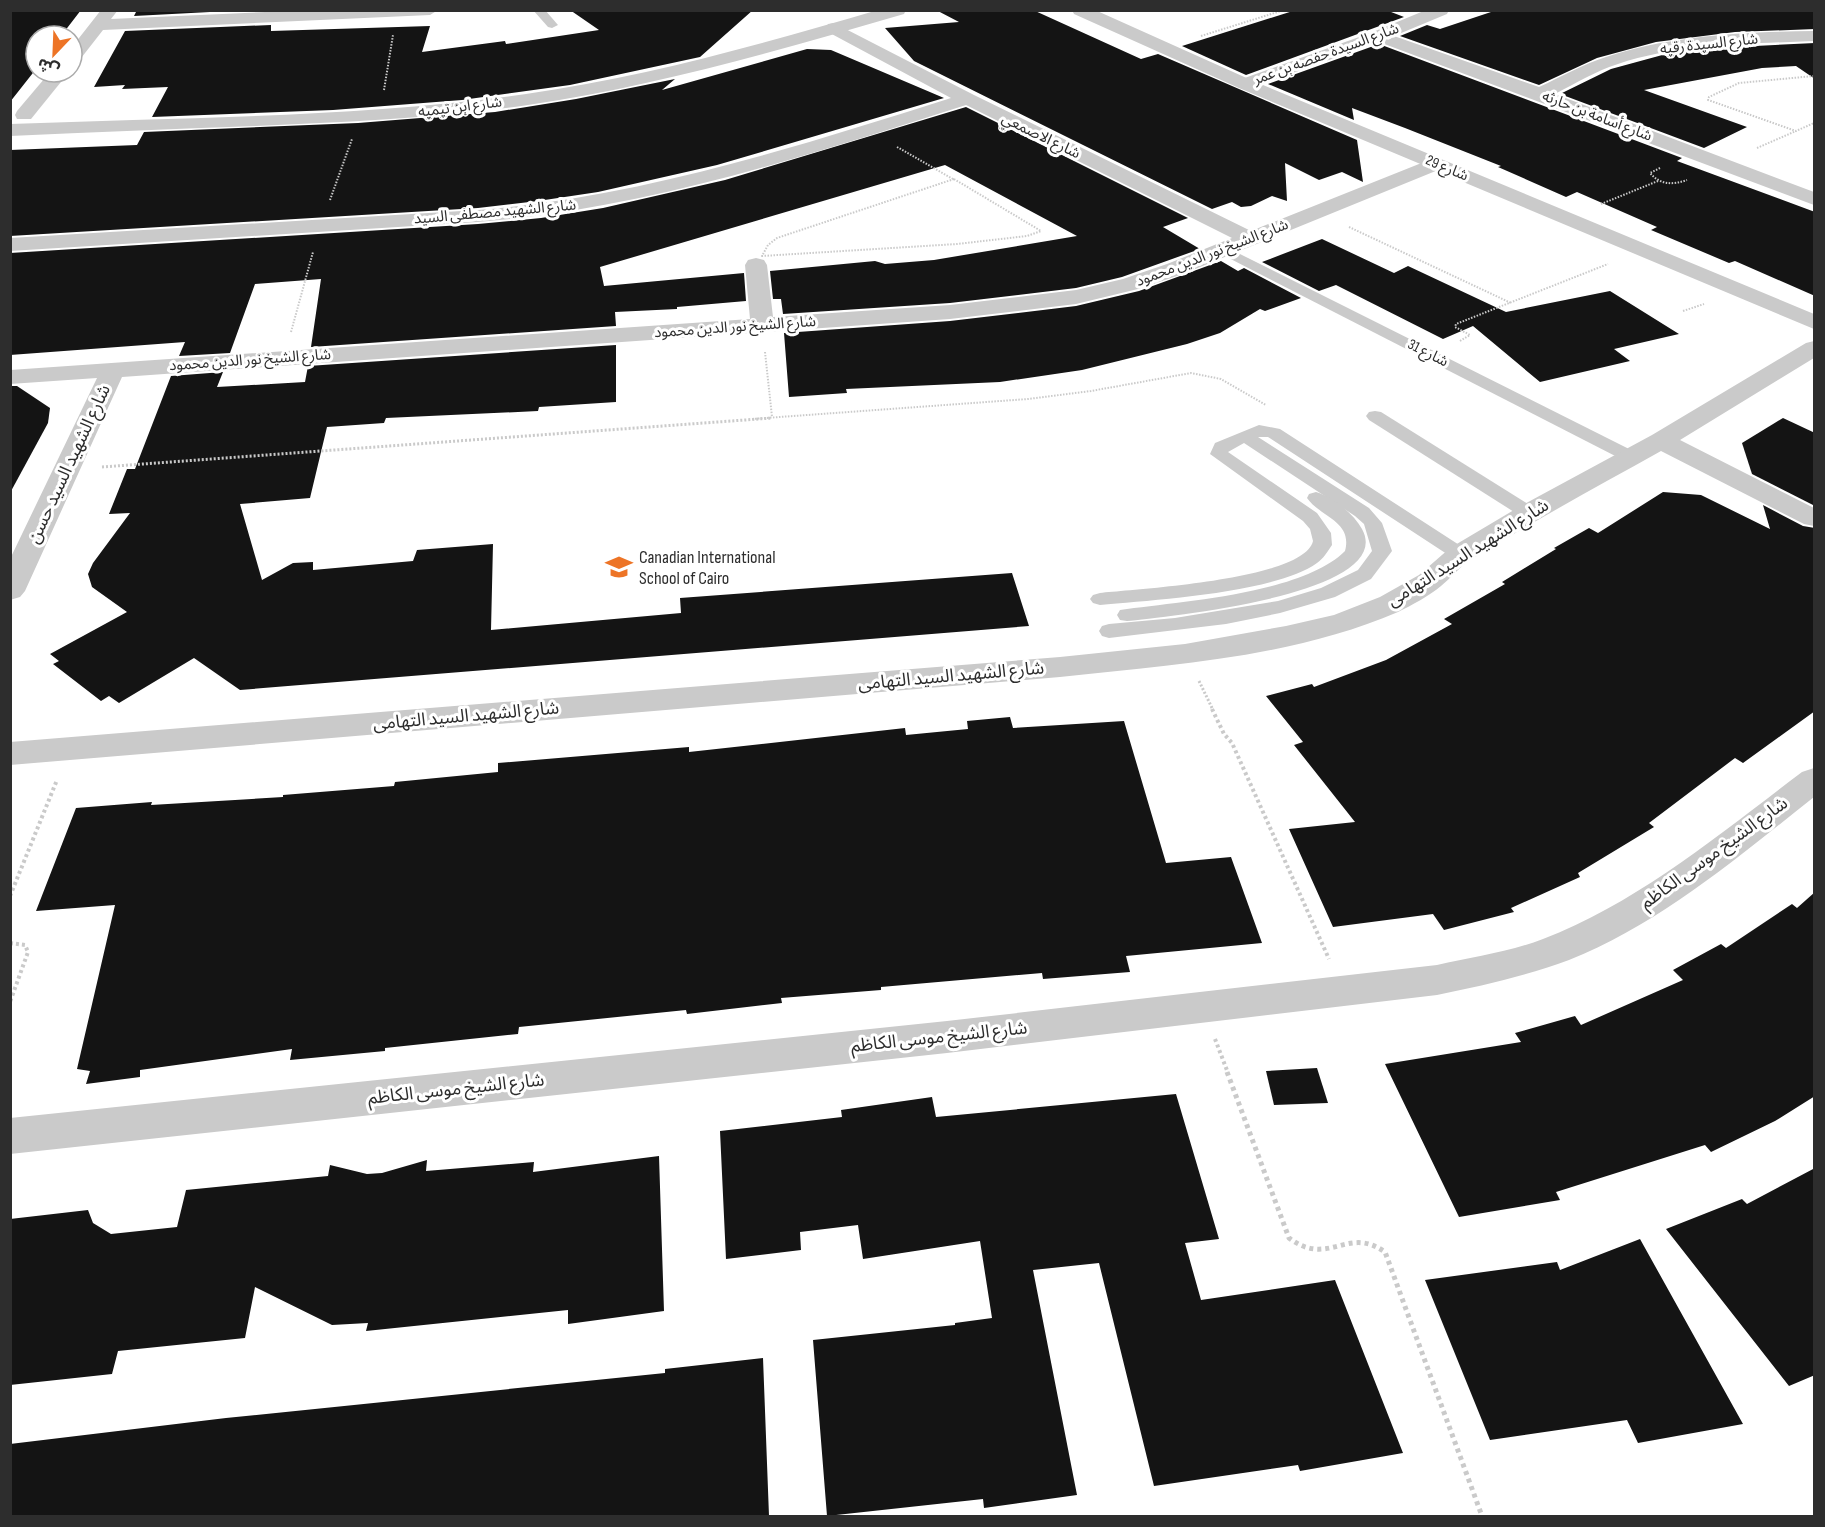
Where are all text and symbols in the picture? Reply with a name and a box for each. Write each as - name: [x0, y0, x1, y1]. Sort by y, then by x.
- street label: شارع السيدة حفصه بن عمر: [1250, 19, 1402, 91]
- north arrow: [24, 24, 84, 84]
- street label: شارع السيدة رقيه: [1659, 29, 1759, 61]
- text: ش: [35, 53, 63, 79]
- street label: شارع أسامة بن حارثه: [1539, 86, 1655, 148]
- street label: شارع ابن تيميه: [417, 92, 503, 124]
- street label: شارع الاصمعي: [998, 109, 1084, 165]
- street label: شارع 29: [1422, 151, 1471, 187]
- street label: شارع الشهيد مصطفى السيد: [413, 195, 577, 231]
- street label: شارع الشيخ نور الدين محمود: [1133, 215, 1292, 293]
- street label: شارع الشيخ نور الدين محمود: [653, 312, 817, 344]
- street label: شارع 31: [1404, 335, 1452, 373]
- street label: شارع الشيخ نور الدين محمود: [168, 345, 332, 377]
- street label: شارع الشهيد السيد حسن: [23, 381, 118, 548]
- street label: شارع الشهيد السيد التهامى: [1383, 495, 1554, 614]
- place label: Canadian International School of Cairo: [639, 547, 775, 589]
- school or university icon: Canadian International School of Cairo: [604, 552, 634, 582]
- street label: شارع الشهيد السيد التهامى: [857, 657, 1045, 698]
- street label: شارع الشهيد السيد التهامى: [372, 697, 560, 738]
- street label: شارع الشيخ موسى الكاظم: [1636, 792, 1794, 916]
- street label: شارع الشيخ موسى الكاظم: [850, 1017, 1029, 1060]
- street label: شارع الشيخ موسى الكاظم: [367, 1069, 546, 1112]

